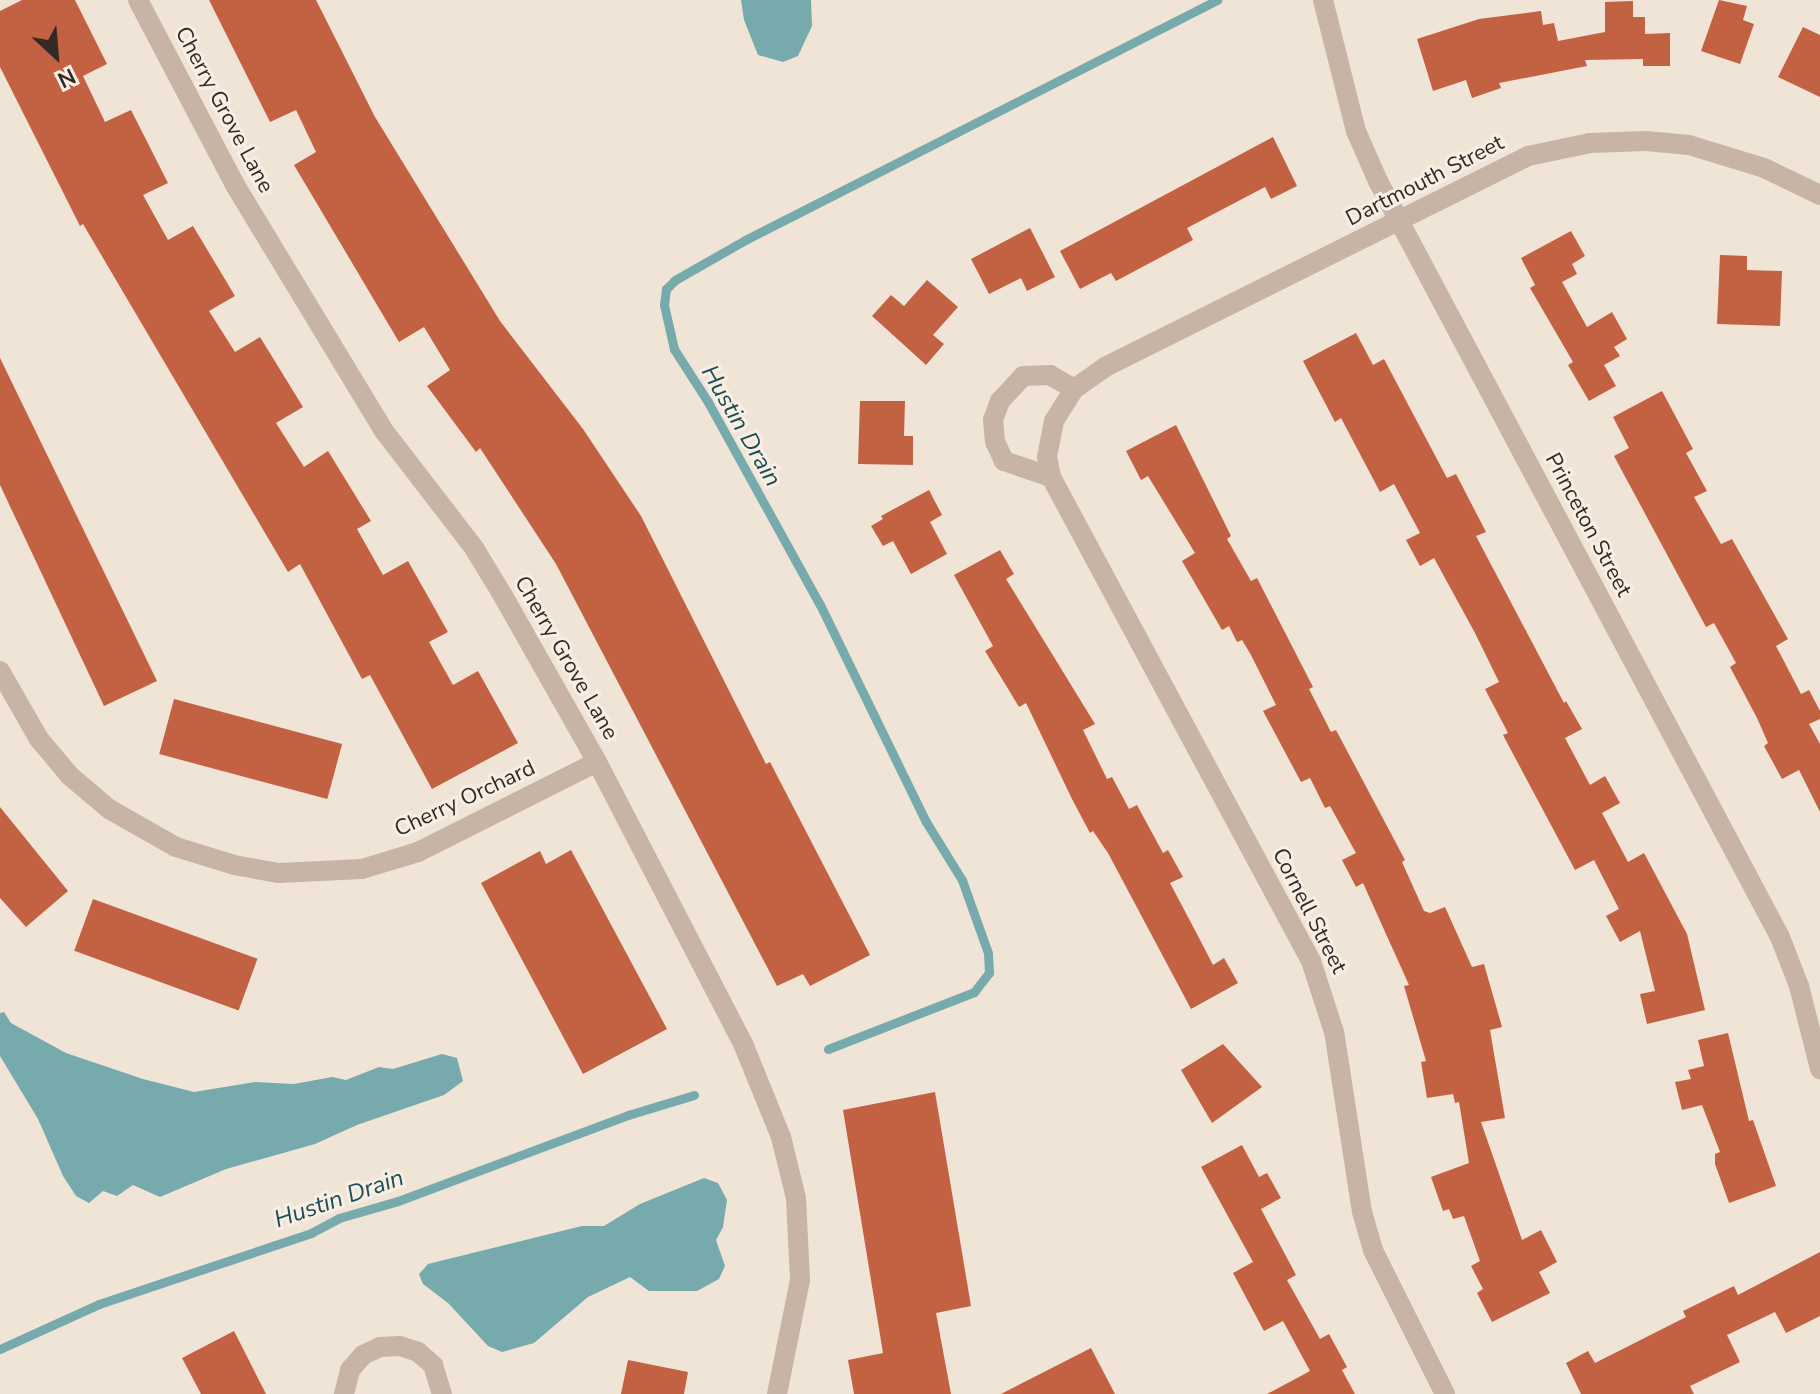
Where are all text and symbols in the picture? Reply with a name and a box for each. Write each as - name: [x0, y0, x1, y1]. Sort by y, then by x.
- north arrow: [16, 16, 96, 96]
- street label: Cherry Grove Lane: [169, 22, 279, 198]
- text: N: [53, 60, 80, 95]
- street label: Dartmouth Street: [1342, 130, 1508, 232]
- water label: Hustin Drain: [695, 360, 787, 492]
- street label: Princeton Street: [1539, 449, 1637, 601]
- street label: Cherry Grove Lane: [508, 572, 624, 744]
- street label: Cherry Orchard: [391, 755, 539, 843]
- street label: Cornell Street: [1266, 844, 1352, 978]
- water label: Hustin Drain: [270, 1163, 408, 1235]

